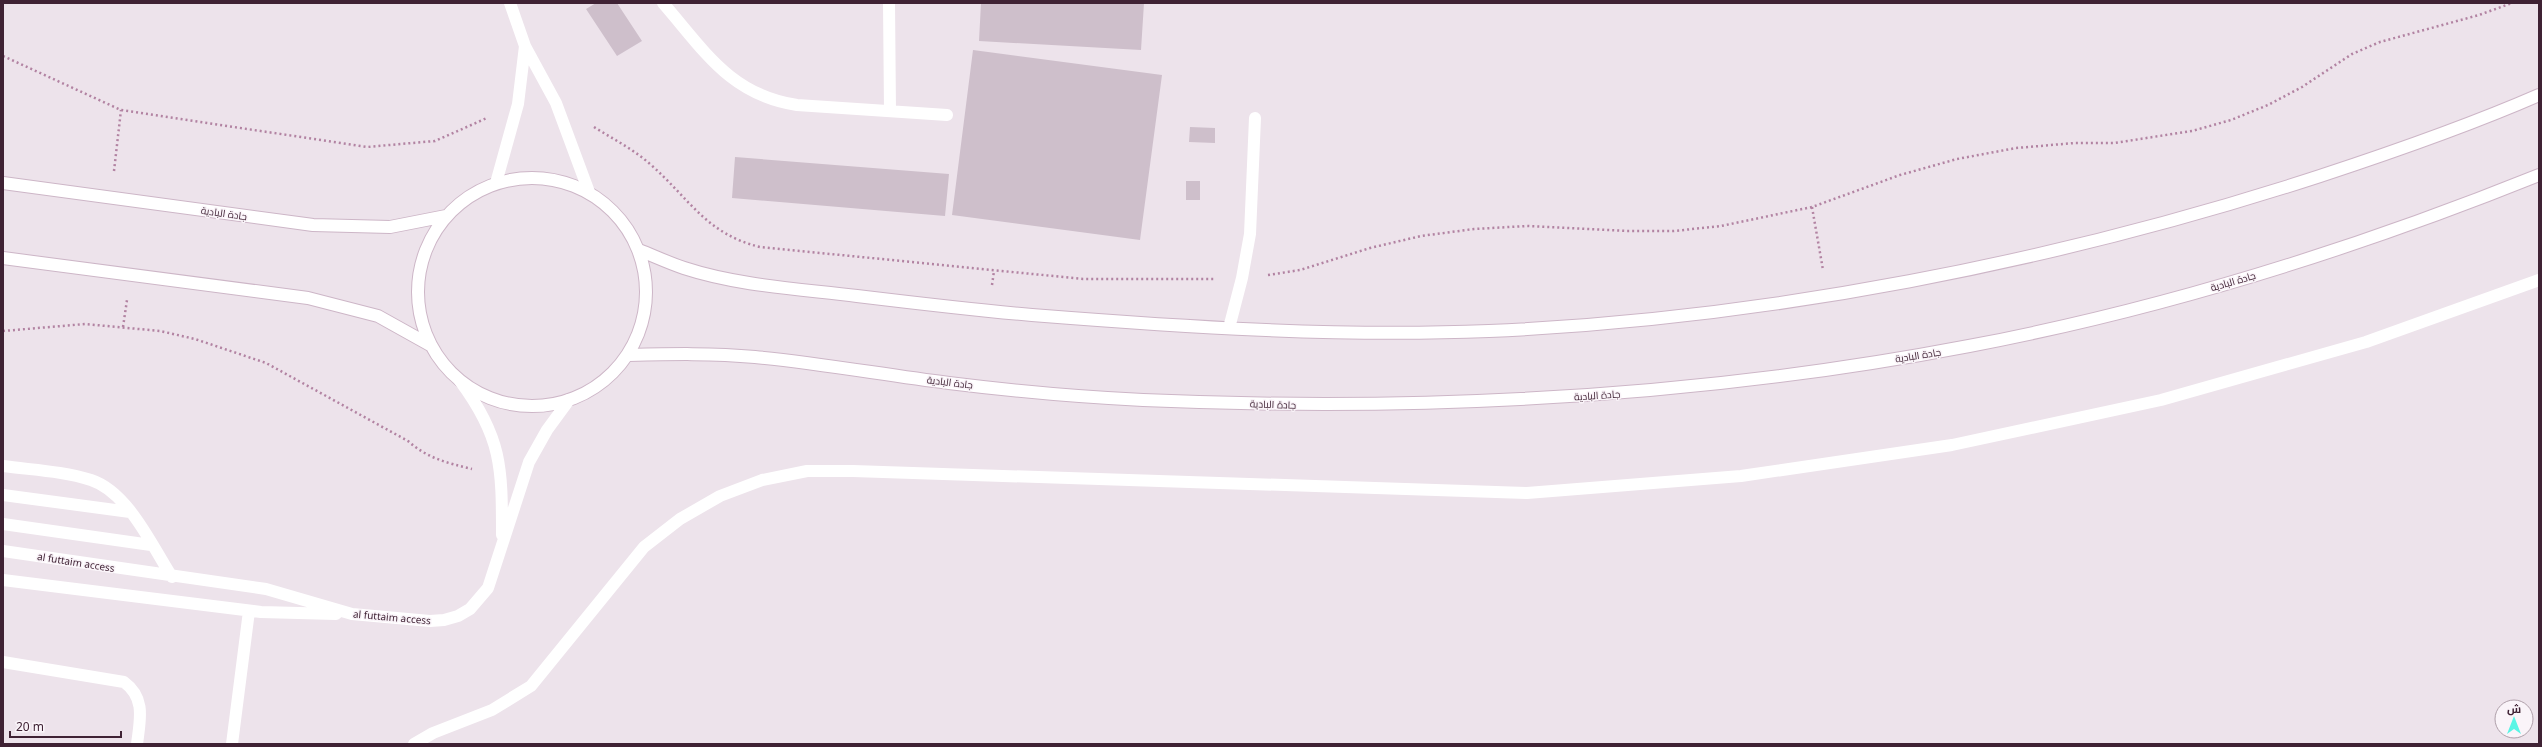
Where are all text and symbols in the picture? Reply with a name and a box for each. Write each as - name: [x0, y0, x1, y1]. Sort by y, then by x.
- street label: جادة البادية: [200, 203, 248, 223]
- street label: جادة البادية: [2209, 268, 2257, 294]
- street label: جادة البادية: [1894, 344, 1942, 366]
- street label: جادة البادية: [926, 372, 974, 392]
- street label: جادة البادية: [1573, 386, 1621, 404]
- street label: جادة البادية: [1250, 396, 1296, 412]
- street label: al futtaim access: [36, 549, 116, 575]
- street label: al futtaim access: [352, 607, 432, 627]
- north arrow: [2494, 699, 2534, 739]
- text: ش: [2507, 701, 2521, 716]
- scale bar: [10, 713, 121, 739]
- text: 20 m: [16, 718, 44, 735]

